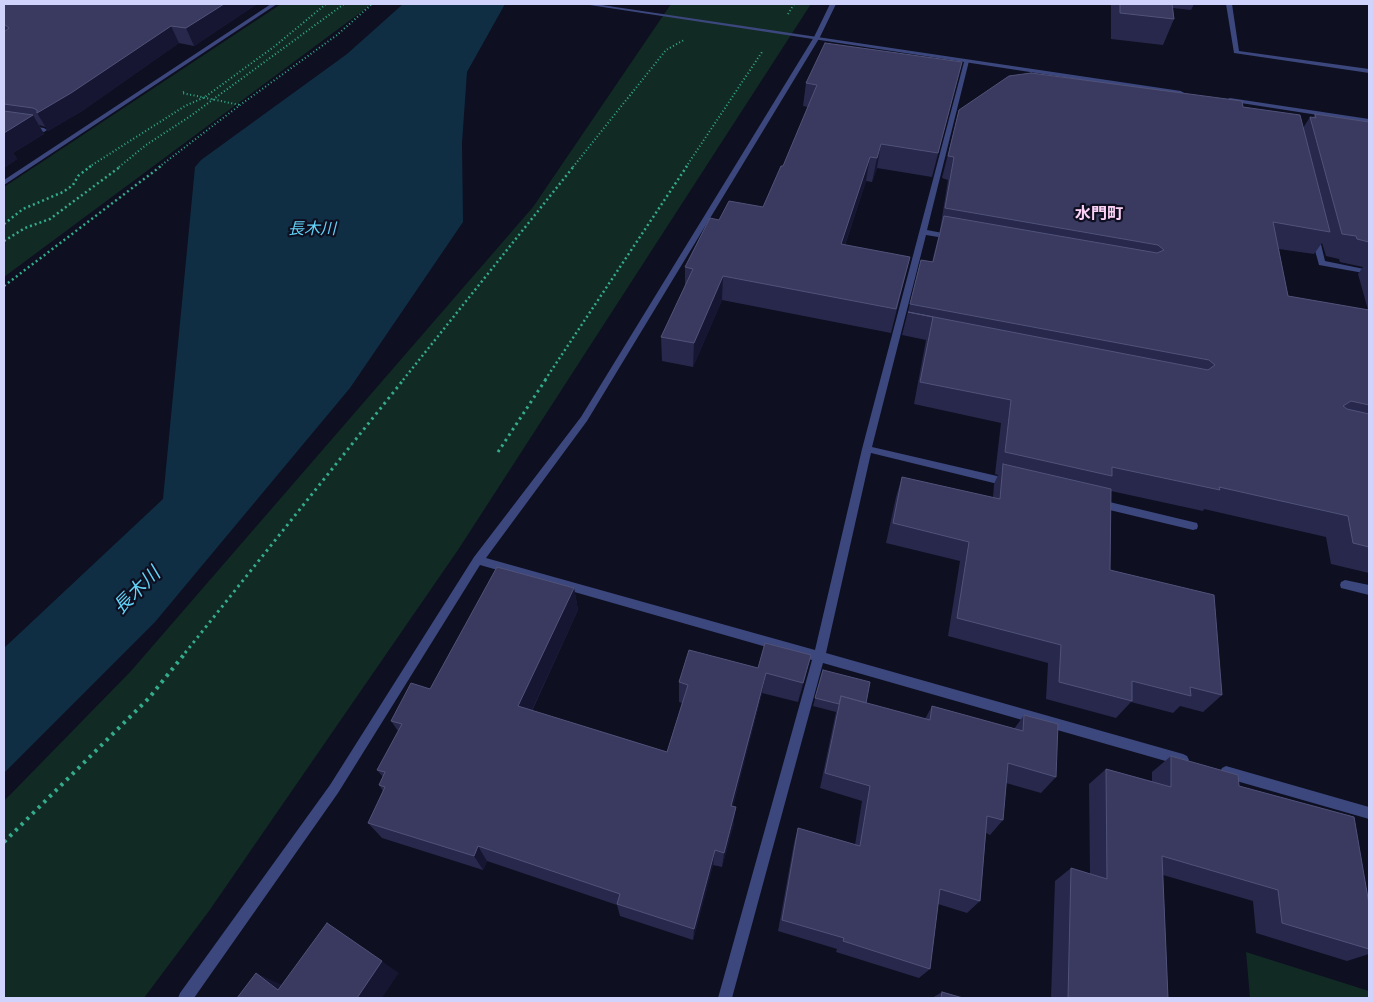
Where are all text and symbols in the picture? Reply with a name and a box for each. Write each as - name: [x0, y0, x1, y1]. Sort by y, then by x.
- district label: 水門町: [1075, 204, 1123, 224]
- water label: 長木川: [288, 219, 336, 239]
- water label: 長木川: [109, 563, 165, 619]

